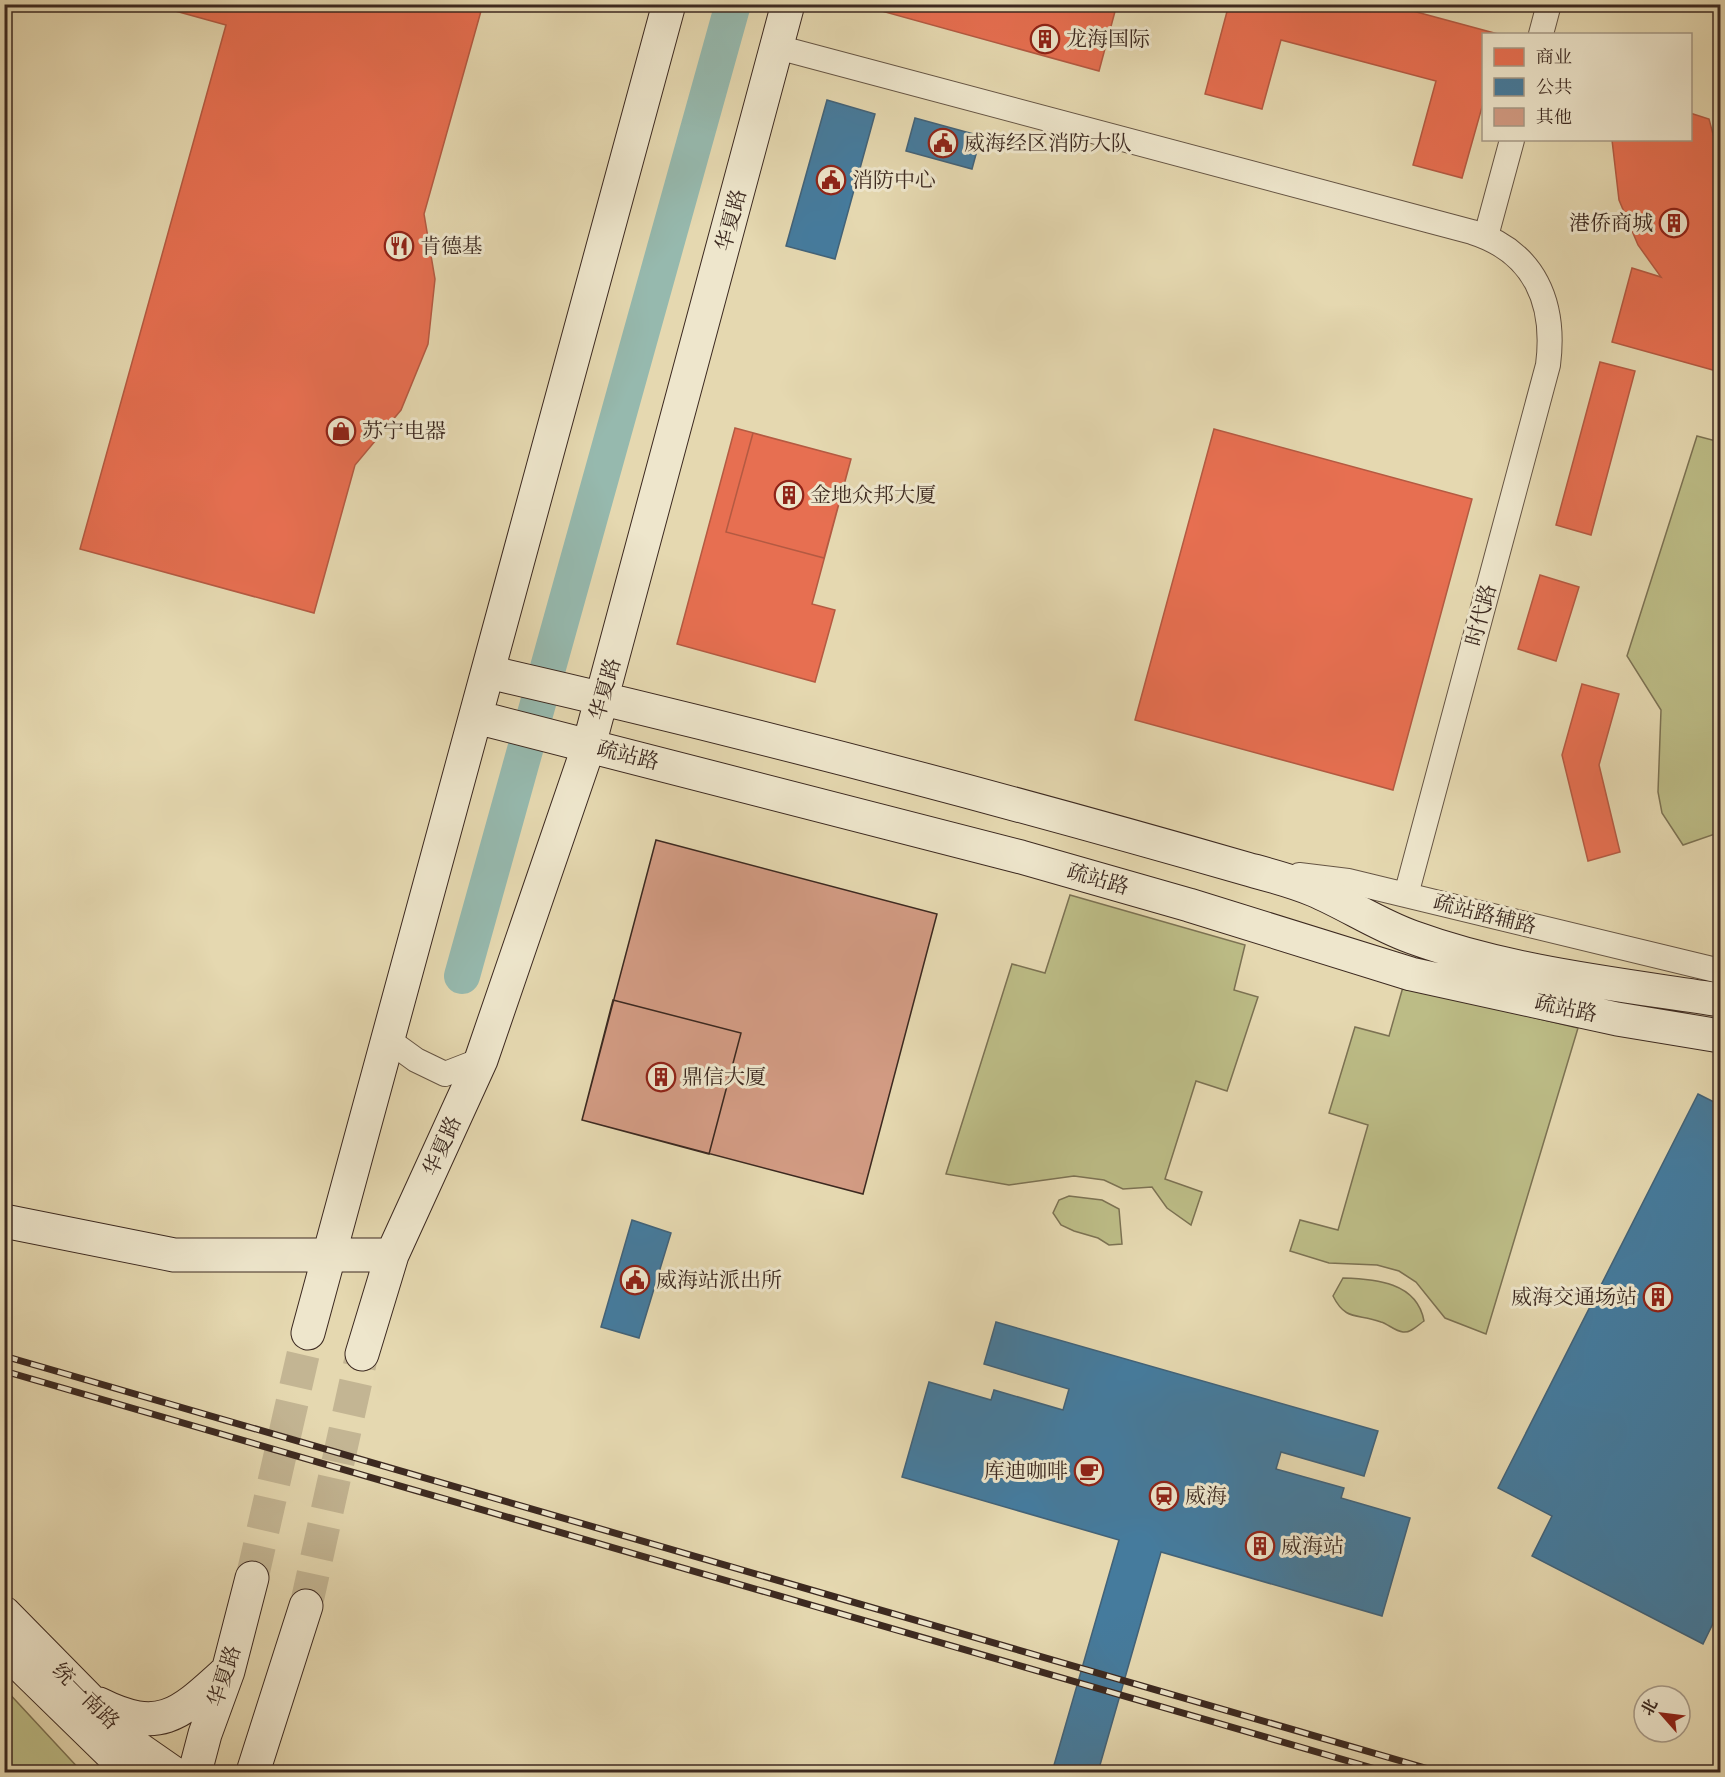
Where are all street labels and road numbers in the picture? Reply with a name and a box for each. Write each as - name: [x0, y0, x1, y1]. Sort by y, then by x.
- street label: 华夏路: [709, 186, 752, 254]
- street label: 时代路: [1459, 581, 1502, 649]
- street label: 华夏路: [583, 655, 626, 723]
- street label: 疏站路: [594, 734, 662, 775]
- street label: 疏站路: [1064, 857, 1132, 900]
- street label: 疏站路辅路: [1431, 888, 1539, 939]
- street label: 疏站路: [1532, 988, 1600, 1027]
- street label: 华夏路: [416, 1112, 467, 1180]
- street label: 华夏路: [201, 1642, 246, 1710]
- street label: 统一南路: [47, 1656, 126, 1735]

